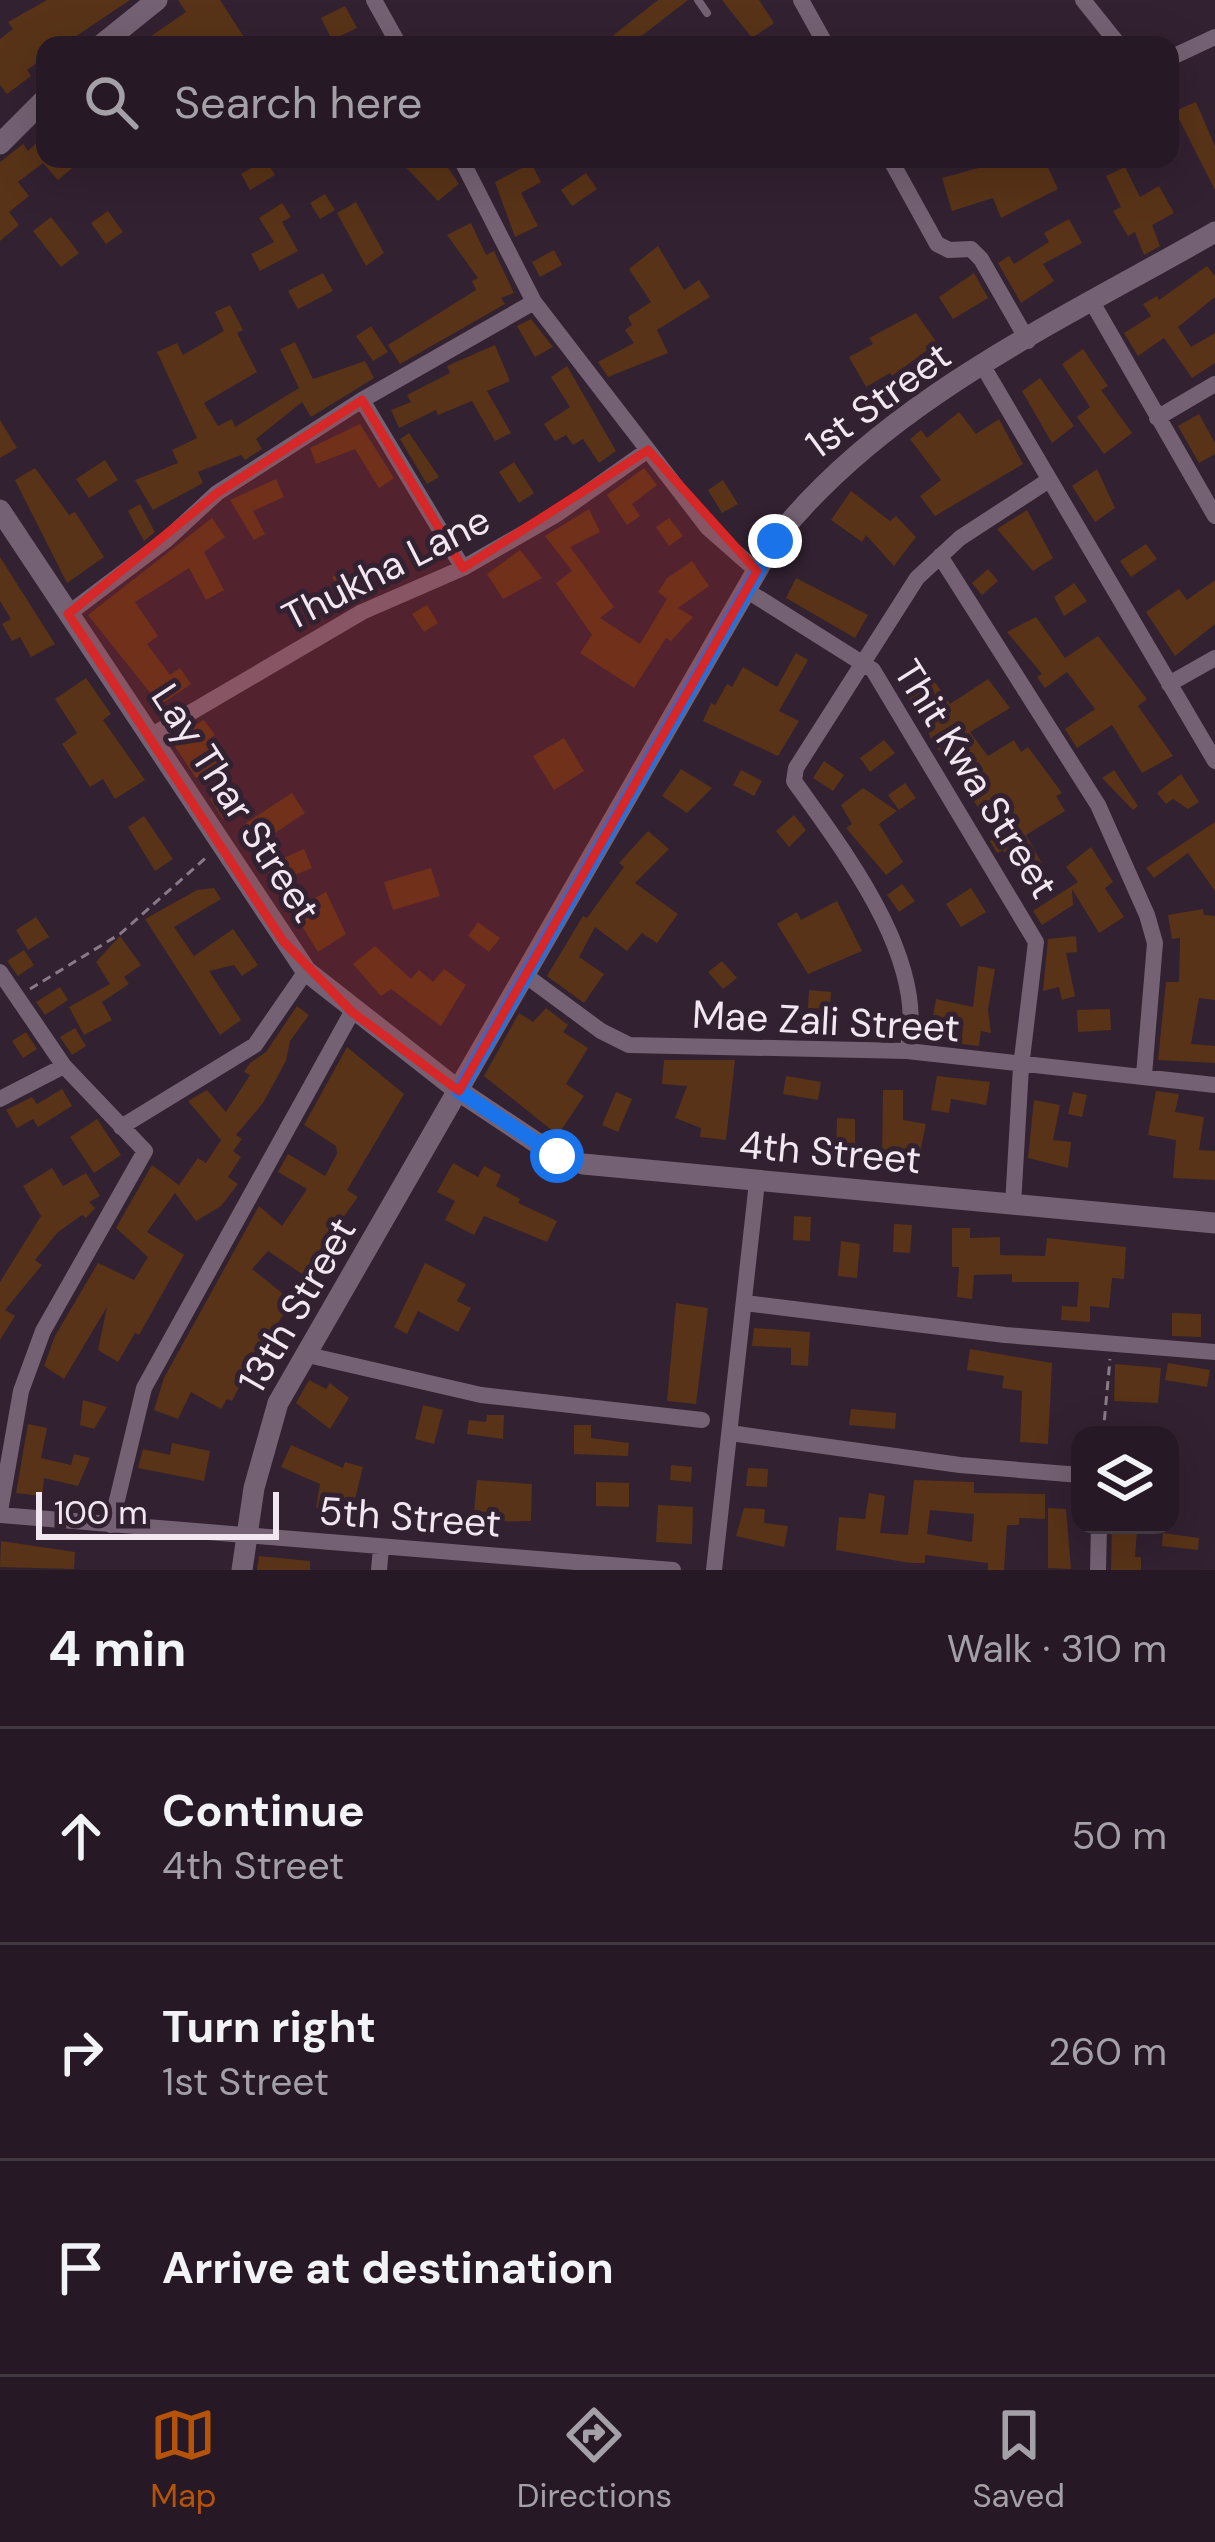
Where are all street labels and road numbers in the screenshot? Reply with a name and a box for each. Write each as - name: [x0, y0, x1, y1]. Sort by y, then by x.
- street label: 1st Street: [795, 330, 961, 470]
- street label: Thukha Lane: [273, 494, 499, 642]
- street label: Thit Kwa Street: [882, 650, 1070, 908]
- street label: Lay Thar Street: [140, 674, 332, 932]
- street label: Mae Zali Street: [691, 989, 961, 1053]
- street label: 4th Street: [737, 1119, 923, 1185]
- street label: 13th Street: [226, 1208, 368, 1402]
- street label: 5th Street: [317, 1485, 503, 1549]

